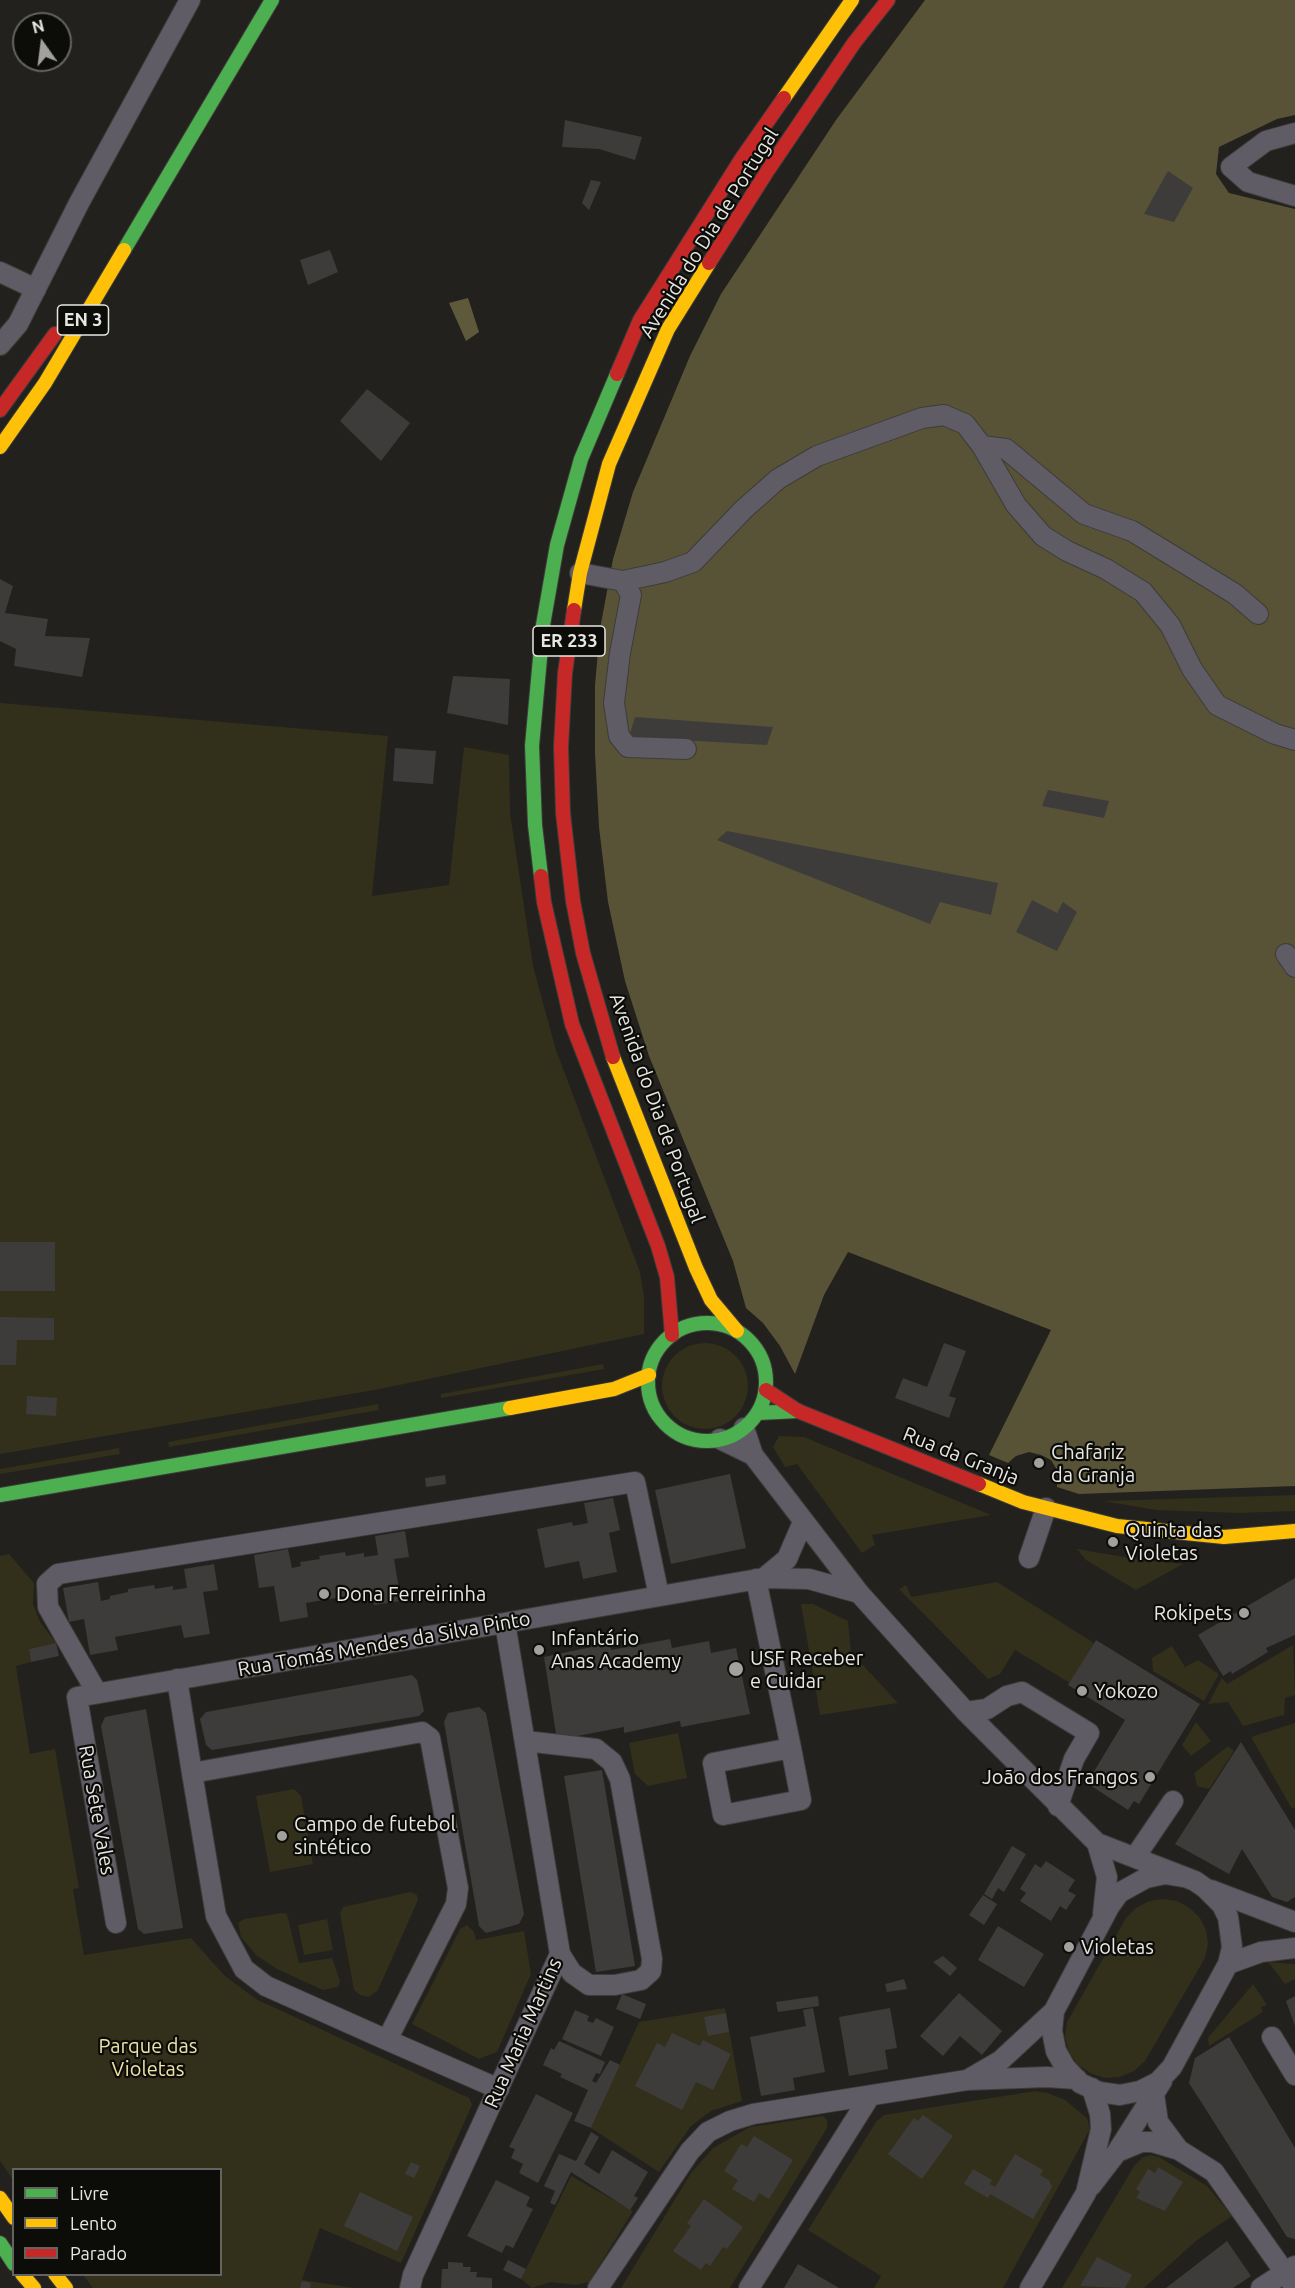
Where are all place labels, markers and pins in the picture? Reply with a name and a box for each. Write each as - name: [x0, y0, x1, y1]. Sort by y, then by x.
- place label: Chafariz da Granja: [1051, 1440, 1135, 1487]
- marker: Chafariz da Granja: [1032, 1456, 1046, 1470]
- place label: Quinta das Violetas: [1125, 1518, 1222, 1565]
- marker: Quinta das Violetas: [1106, 1535, 1120, 1549]
- place label: Dona Ferreirinha: [336, 1582, 486, 1606]
- marker: Dona Ferreirinha: [317, 1587, 331, 1601]
- place label: Rokipets: [1154, 1601, 1232, 1625]
- marker: Rokipets: [1237, 1606, 1251, 1620]
- place label: Infantário Anas Academy: [551, 1626, 681, 1673]
- marker: Infantário Anas Academy: [532, 1643, 546, 1657]
- place label: USF Receber e Cuidar: [750, 1646, 863, 1693]
- marker: USF Receber e Cuidar: [727, 1660, 745, 1678]
- place label: Yokozo: [1094, 1679, 1158, 1703]
- marker: Yokozo: [1075, 1684, 1089, 1698]
- place label: João dos Frangos: [982, 1765, 1138, 1789]
- marker: João dos Frangos: [1143, 1770, 1157, 1784]
- place label: Campo de futebol sintético: [294, 1812, 456, 1859]
- marker: Campo de futebol sintético: [275, 1829, 289, 1843]
- place label: Violetas: [1081, 1935, 1154, 1959]
- marker: Violetas: [1062, 1940, 1076, 1954]

